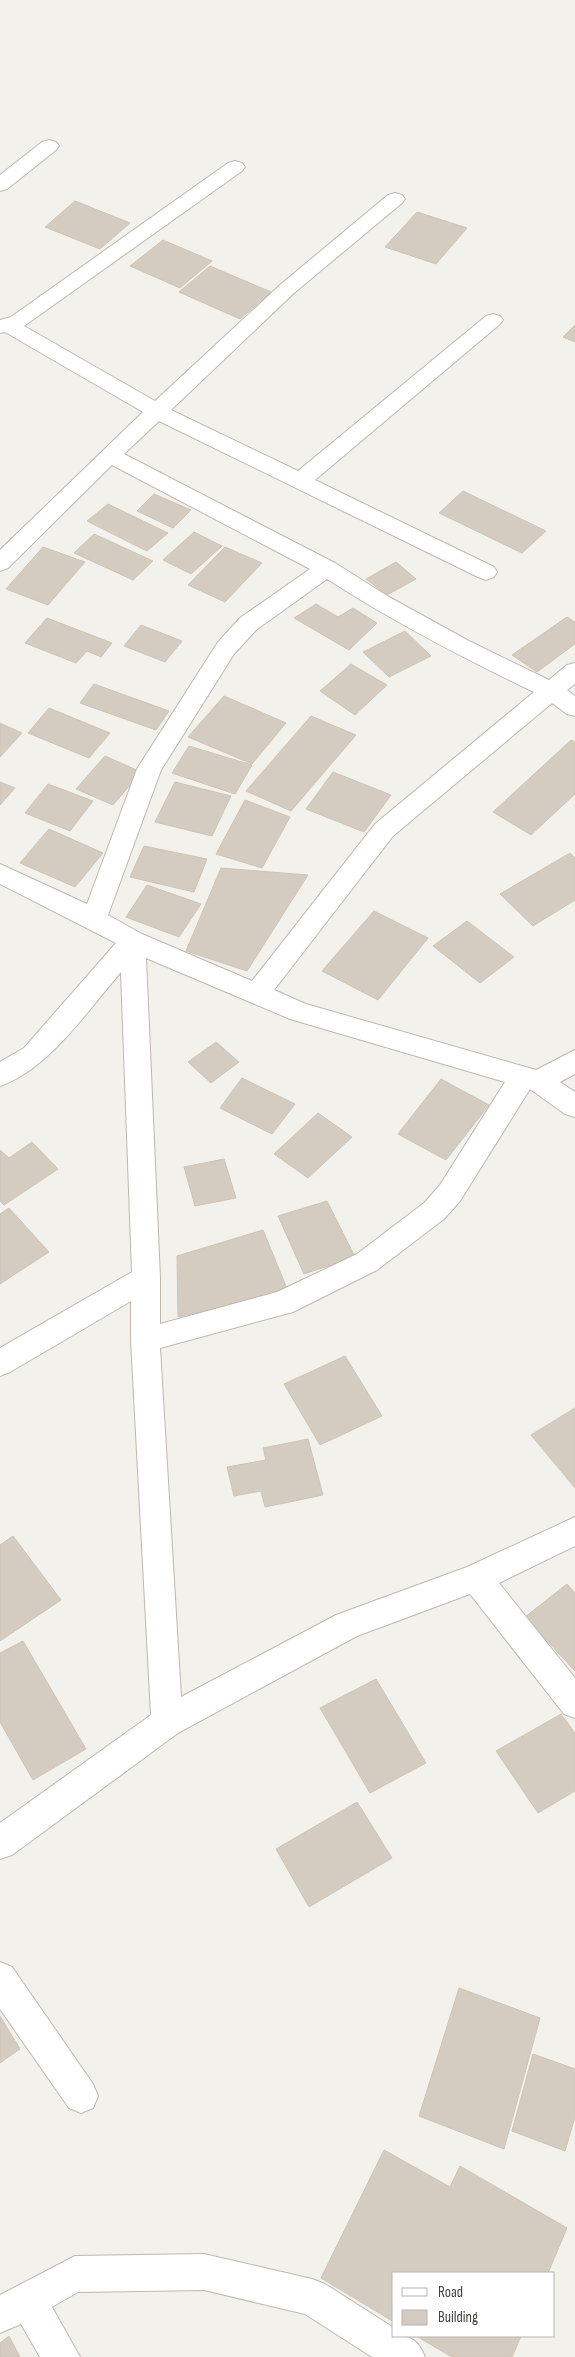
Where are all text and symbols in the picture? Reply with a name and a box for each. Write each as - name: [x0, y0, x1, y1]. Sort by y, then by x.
- legend: [392, 2272, 555, 2337]
- text: Road: [438, 2283, 463, 2302]
- text: Building: [438, 2308, 478, 2327]

